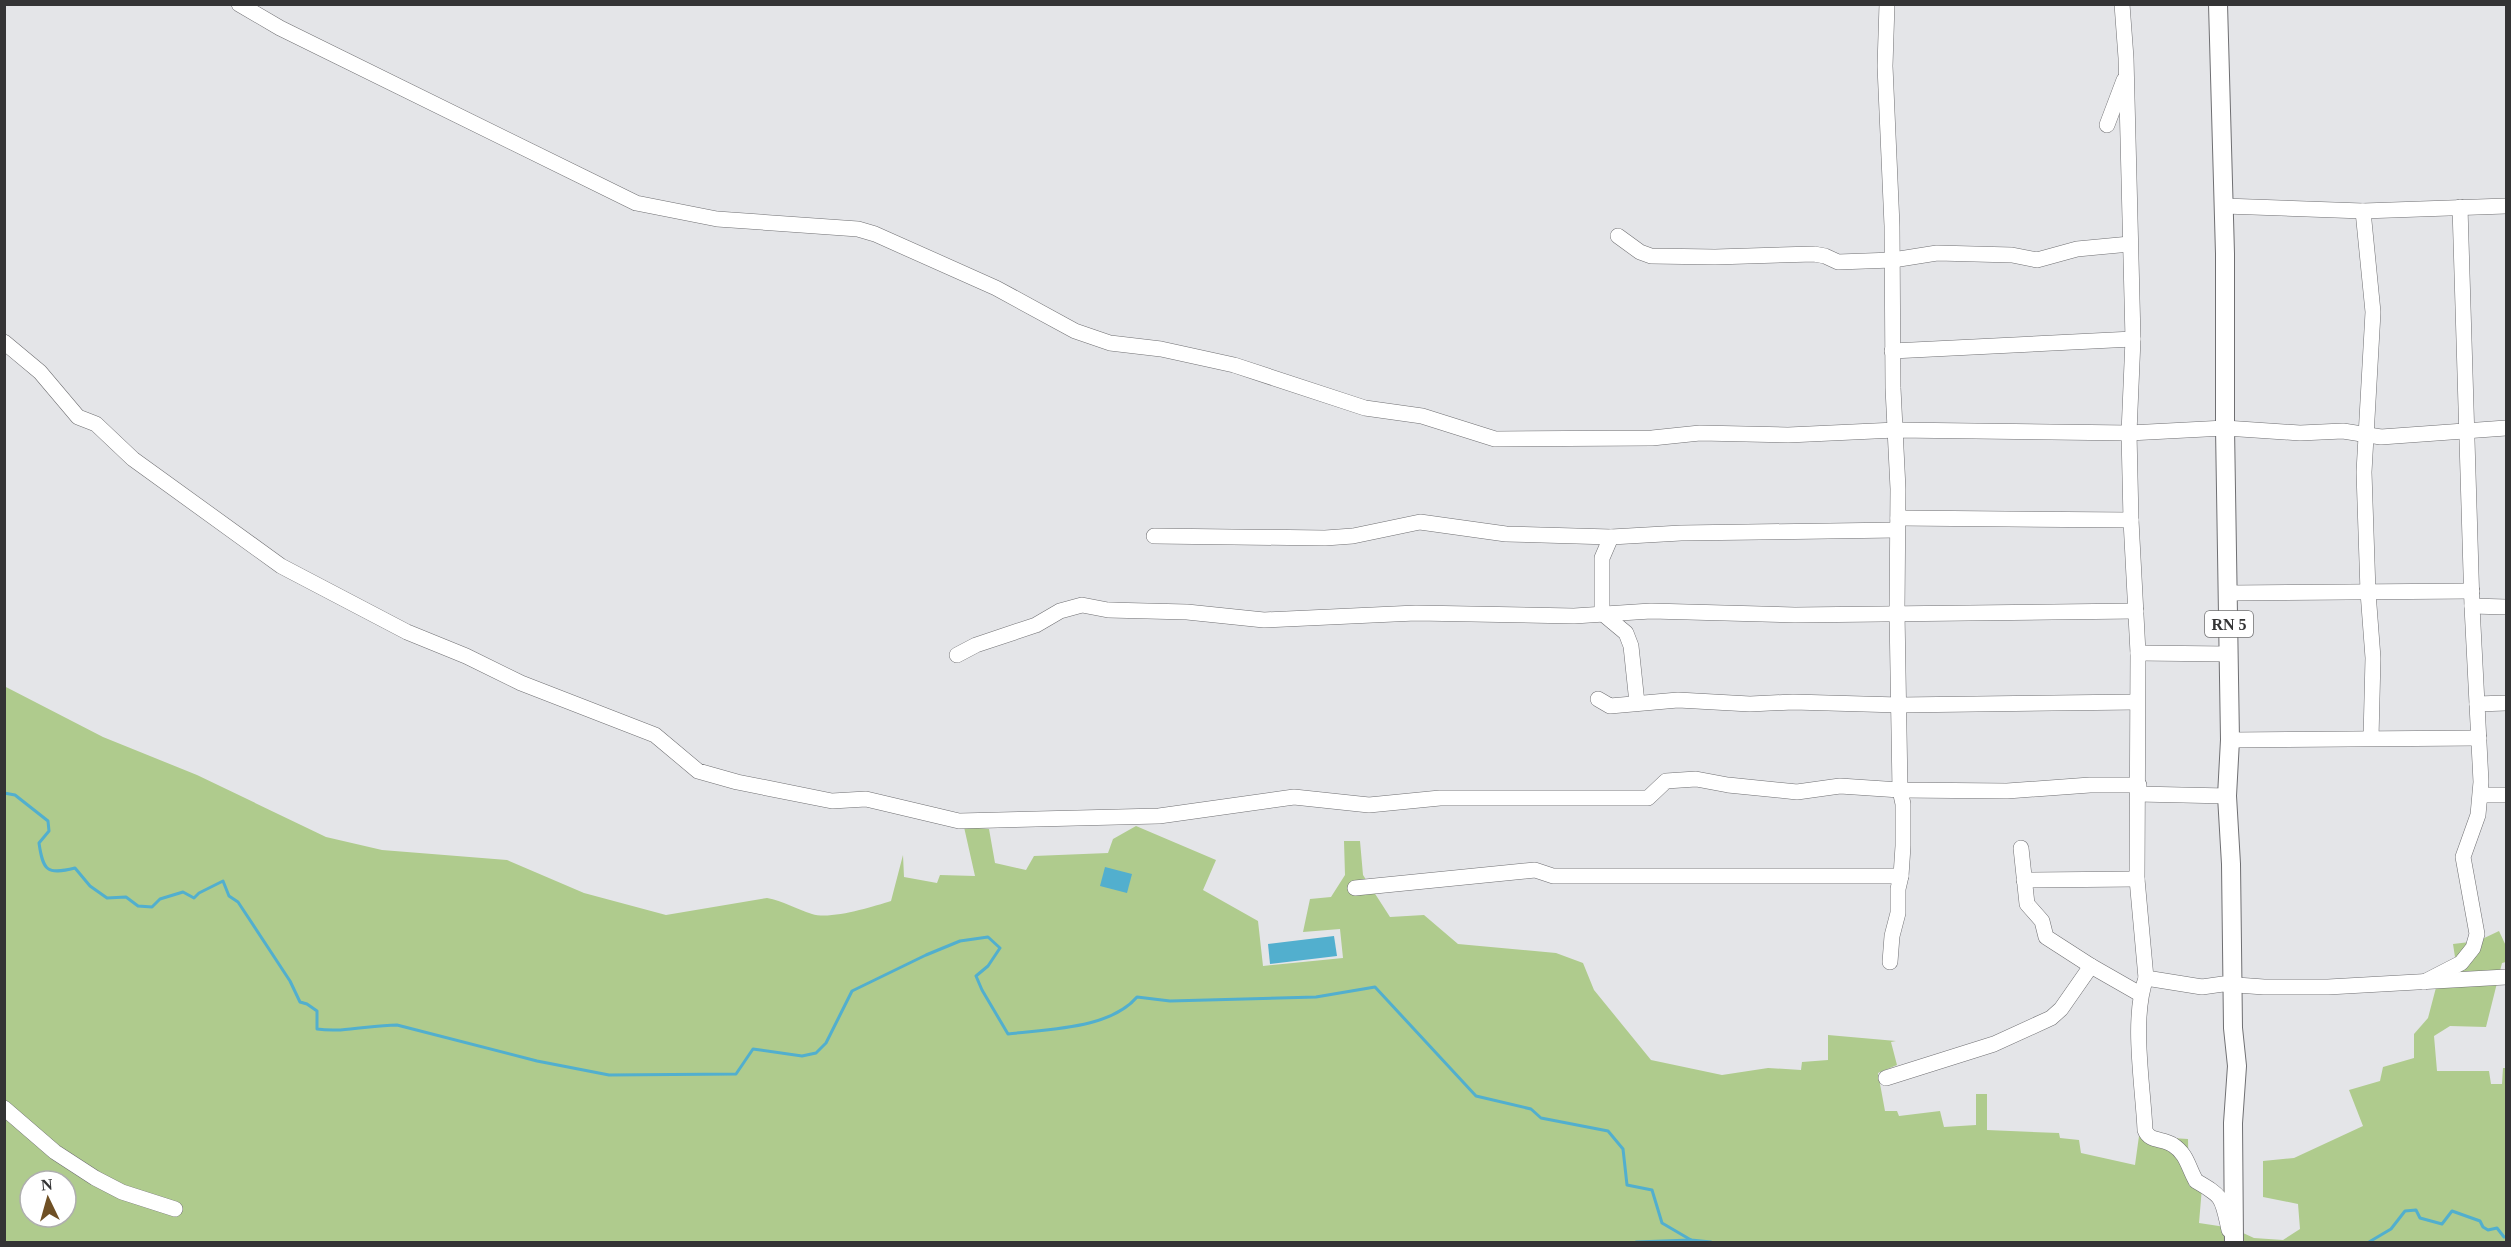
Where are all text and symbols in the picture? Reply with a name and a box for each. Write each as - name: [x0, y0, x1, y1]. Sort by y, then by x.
- road number: RN 5: [2205, 611, 2253, 637]
- north arrow: [18, 1169, 78, 1229]
- text: N: [40, 1176, 54, 1194]

